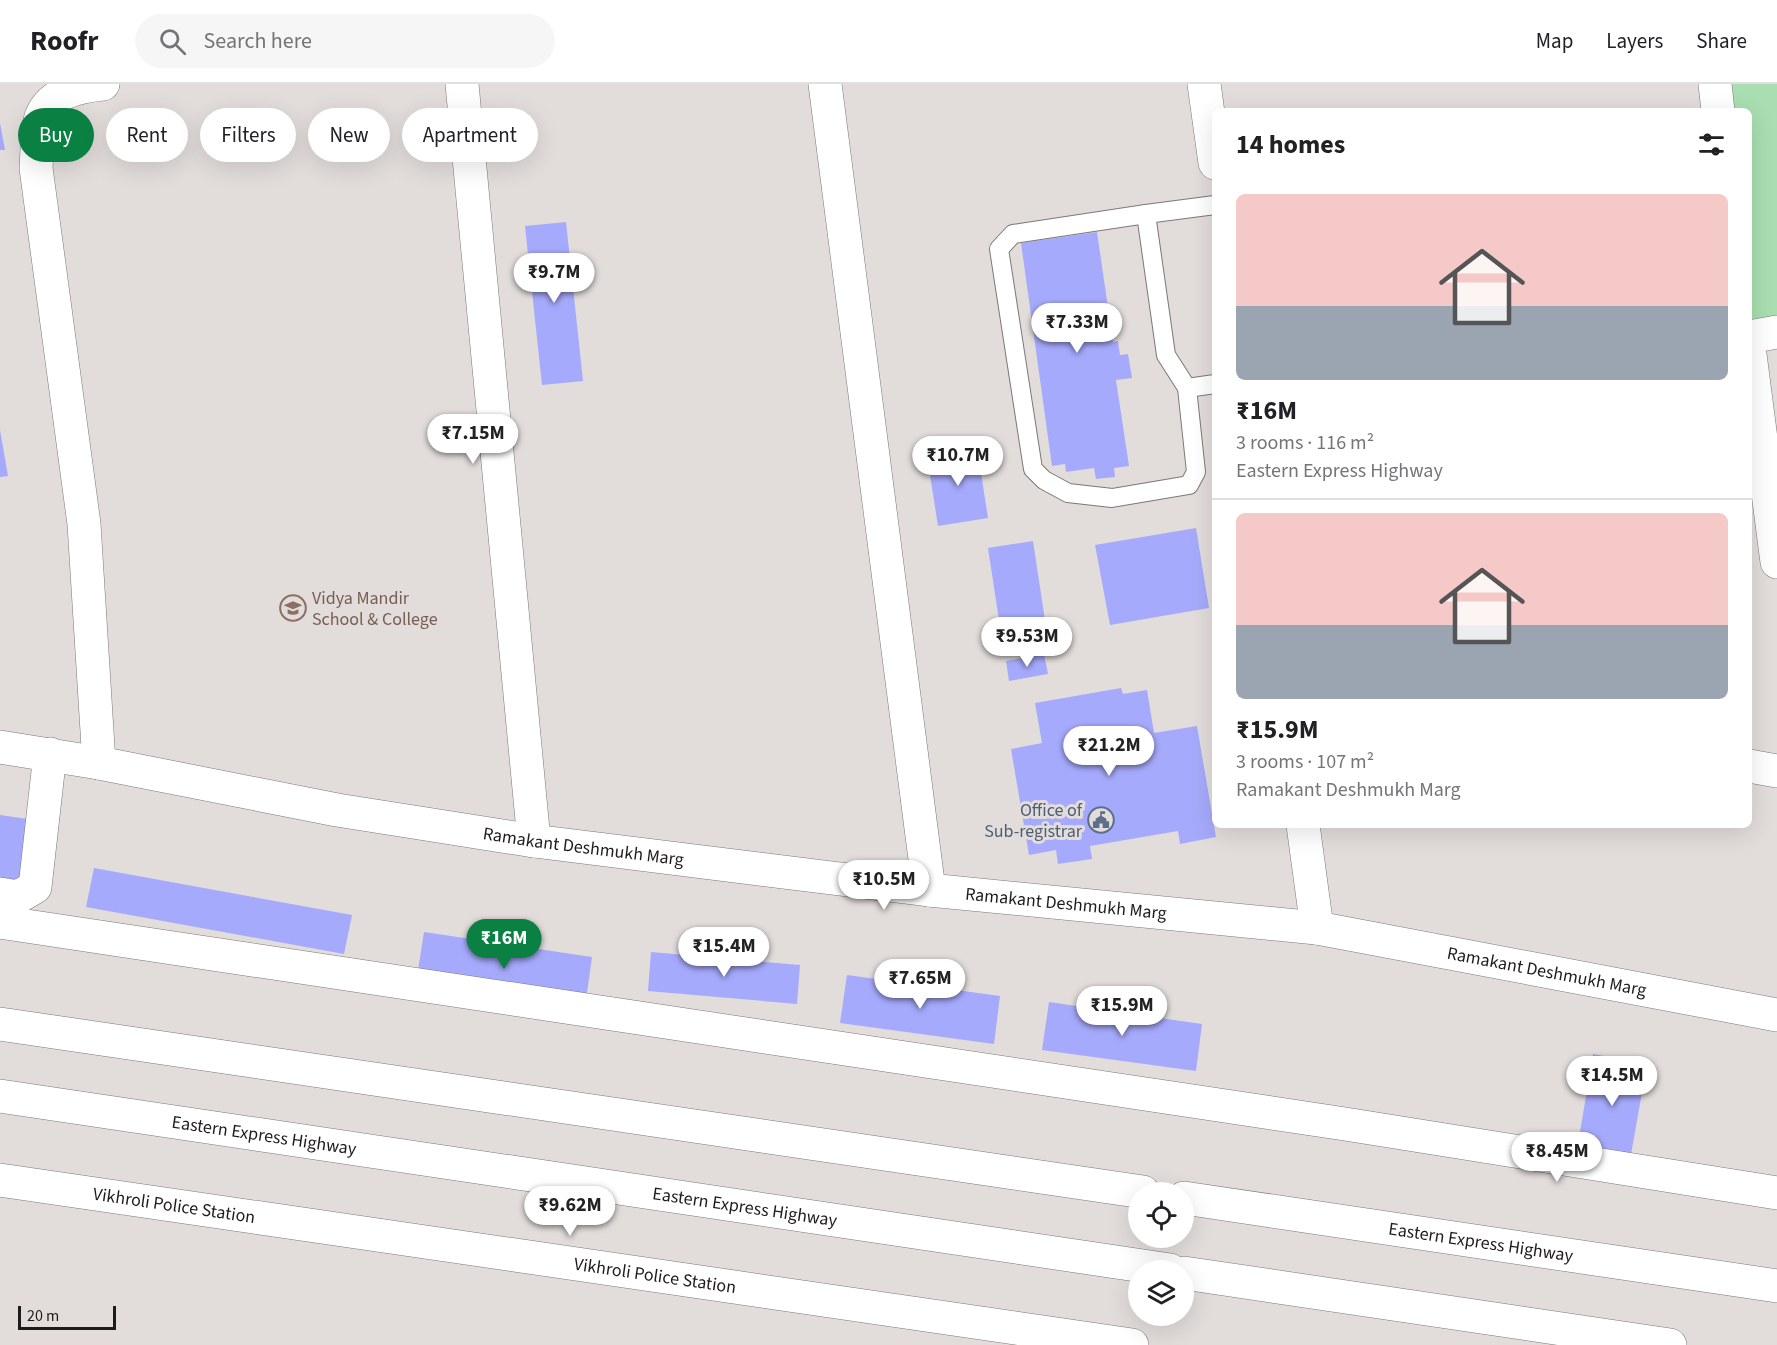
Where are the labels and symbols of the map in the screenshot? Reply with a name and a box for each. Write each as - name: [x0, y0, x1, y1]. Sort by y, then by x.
- pin: ₹9.7M: [512, 253, 596, 304]
- pin: ₹7.33M: [1028, 303, 1126, 354]
- pin: ₹7.15M: [424, 414, 522, 465]
- pin: ₹10.7M: [909, 436, 1007, 487]
- place label: Vidya Mandir School & College: [312, 586, 438, 632]
- school or university icon: Vidya Mandir School & College: [278, 593, 308, 623]
- pin: ₹9.53M: [978, 617, 1076, 668]
- pin: ₹21.2M: [1060, 726, 1158, 777]
- place label: Office of Sub-registrar: [984, 798, 1083, 844]
- public building icon: Office of Sub-registrar: [1086, 805, 1116, 835]
- street label: Ramakant Deshmukh Marg: [481, 821, 685, 872]
- pin: ₹10.5M: [835, 860, 933, 911]
- street label: Ramakant Deshmukh Marg: [964, 881, 1168, 926]
- pin: ₹16M: [468, 919, 540, 970]
- pin: ₹15.4M: [675, 927, 773, 978]
- street label: Ramakant Deshmukh Marg: [1445, 940, 1649, 1003]
- pin: ₹7.65M: [871, 959, 969, 1010]
- pin: ₹15.9M: [1073, 986, 1171, 1037]
- pin: ₹14.5M: [1563, 1056, 1661, 1107]
- street label: Eastern Express Highway: [170, 1109, 359, 1161]
- pin: ₹8.45M: [1508, 1132, 1606, 1183]
- street label: Vikhroli Police Station: [91, 1181, 257, 1230]
- street label: Eastern Express Highway: [651, 1181, 839, 1233]
- pin: ₹9.62M: [521, 1186, 619, 1237]
- street label: Eastern Express Highway: [1387, 1216, 1575, 1268]
- street label: Vikhroli Police Station: [572, 1251, 738, 1300]
- scale bar: [18, 1303, 116, 1330]

